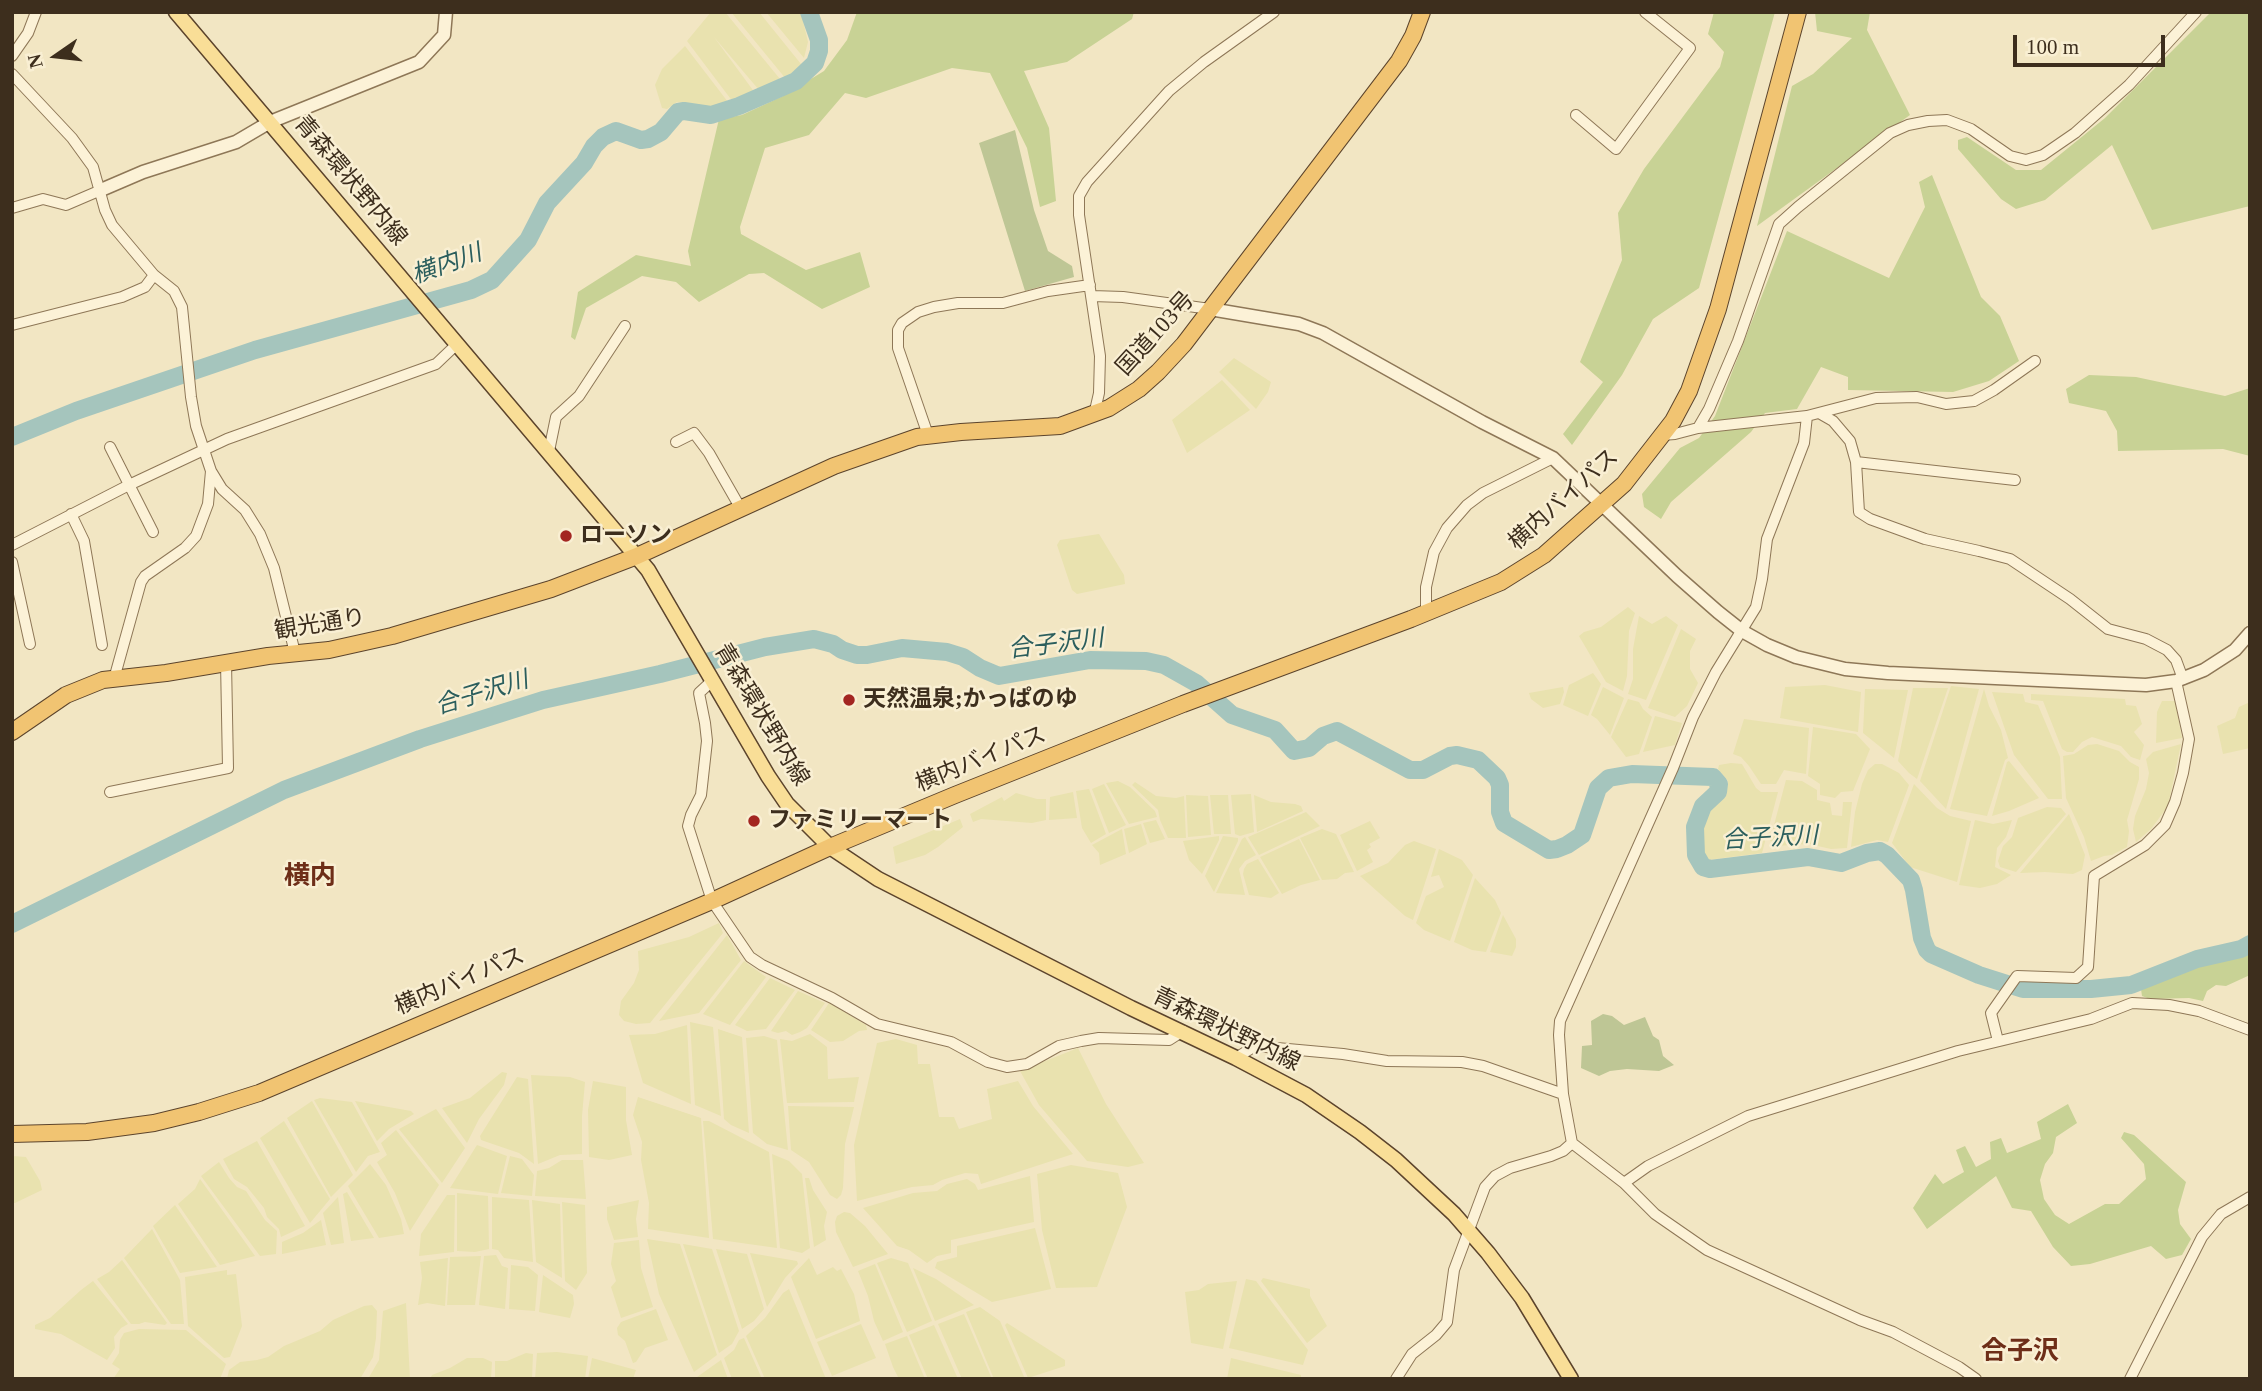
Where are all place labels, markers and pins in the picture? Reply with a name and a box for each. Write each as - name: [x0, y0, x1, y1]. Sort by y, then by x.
- place label: ローソン: [580, 522, 672, 550]
- marker: ローソン: [558, 528, 574, 544]
- place label: 天然温泉;かっぱのゆ: [863, 686, 1078, 714]
- marker: 天然温泉;かっぱのゆ: [841, 692, 857, 708]
- place label: ファミリーマート: [768, 807, 952, 835]
- marker: ファミリーマート: [746, 813, 762, 829]

